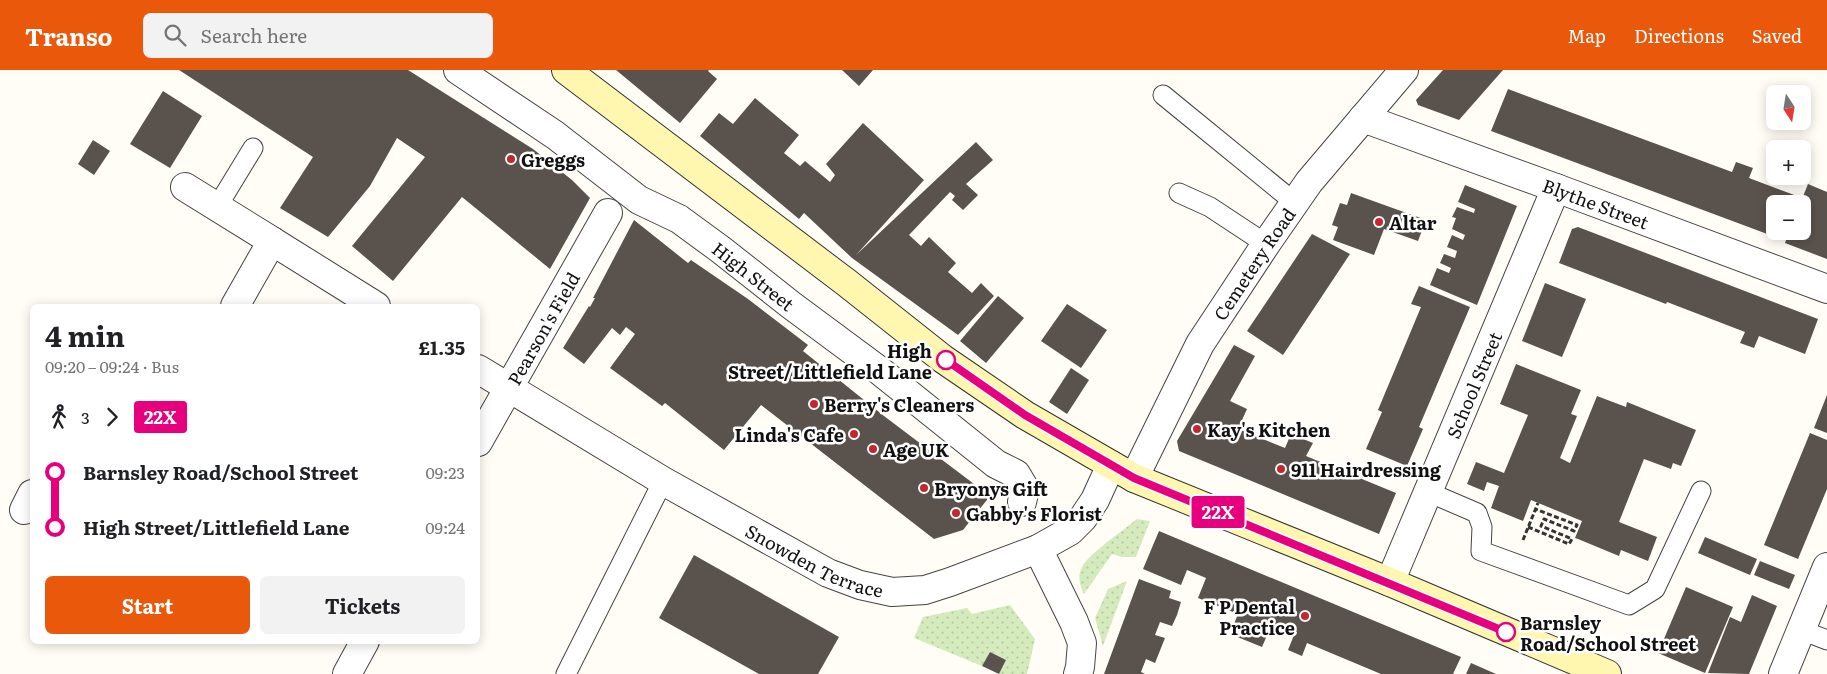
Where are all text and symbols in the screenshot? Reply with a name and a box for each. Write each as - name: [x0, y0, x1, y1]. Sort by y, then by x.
- search box: [143, 13, 493, 58]
- text: Transo: [25, 18, 113, 53]
- icon: search: [161, 21, 189, 49]
- text: Search here: [201, 21, 307, 49]
- text: Map: [1568, 22, 1606, 49]
- text: Directions: [1634, 22, 1724, 49]
- text: Saved: [1752, 22, 1802, 49]
- north arrow: [1766, 85, 1811, 130]
- map controls: [1766, 85, 1811, 240]
- button: +: [1766, 140, 1811, 185]
- place label: Greggs: [521, 146, 585, 173]
- marker: Greggs: [505, 153, 517, 165]
- street label: Blythe Street: [1539, 171, 1654, 235]
- button: −: [1766, 195, 1811, 240]
- street label: Cemetery Road: [1206, 202, 1301, 325]
- place label: Altar: [1389, 209, 1437, 236]
- marker: Altar: [1373, 216, 1385, 228]
- street label: High Street: [707, 235, 801, 317]
- street label: Pearson's Field: [500, 266, 586, 390]
- text: 4 min: [45, 314, 125, 356]
- street label: School Street: [1439, 327, 1508, 442]
- text: £1.35: [419, 333, 465, 361]
- place label: High Street/Littlefield Lane: [728, 337, 932, 385]
- marker: High Street/Littlefield Lane: [936, 350, 956, 370]
- text: 09:20 – 09:24 · Bus: [45, 354, 179, 378]
- place label: Berry's Cleaners: [824, 391, 974, 418]
- marker: Berry's Cleaners: [808, 398, 820, 410]
- icon: walk: [45, 403, 73, 431]
- icon: forward: [98, 403, 126, 431]
- text: 22X: [144, 403, 177, 430]
- text: 3: [81, 405, 90, 429]
- place label: Kay's Kitchen: [1207, 416, 1331, 443]
- place label: Linda's Cafe: [734, 421, 844, 448]
- marker: Kay's Kitchen: [1191, 423, 1203, 435]
- marker: Linda's Cafe: [848, 428, 860, 440]
- place label: Age UK: [883, 436, 949, 463]
- marker: Age UK: [867, 443, 879, 455]
- place label: 911 Hairdressing: [1291, 456, 1442, 483]
- text: Barnsley Road/School Street: [83, 458, 358, 486]
- text: 09:23: [425, 460, 465, 484]
- marker: 911 Hairdressing: [1275, 463, 1287, 475]
- place label: Bryonys Gift: [934, 475, 1048, 502]
- marker: Bryonys Gift: [918, 482, 930, 494]
- line badge: 22X: [1189, 496, 1247, 528]
- text: 22X: [1202, 498, 1234, 525]
- place label: Gabby's Florist: [966, 500, 1102, 527]
- marker: Gabby's Florist: [950, 507, 962, 519]
- text: High Street/Littlefield Lane: [83, 513, 350, 541]
- text: 09:24: [425, 515, 465, 539]
- street label: Snowden Terrace: [741, 516, 886, 603]
- button: Start: [45, 576, 250, 634]
- button: Tickets: [260, 576, 465, 634]
- place label: F P Dental Practice: [1204, 593, 1295, 641]
- place label: Barnsley Road/School Street: [1520, 609, 1696, 657]
- marker: F P Dental Practice: [1299, 610, 1311, 622]
- marker: Barnsley Road/School Street: [1496, 622, 1516, 642]

